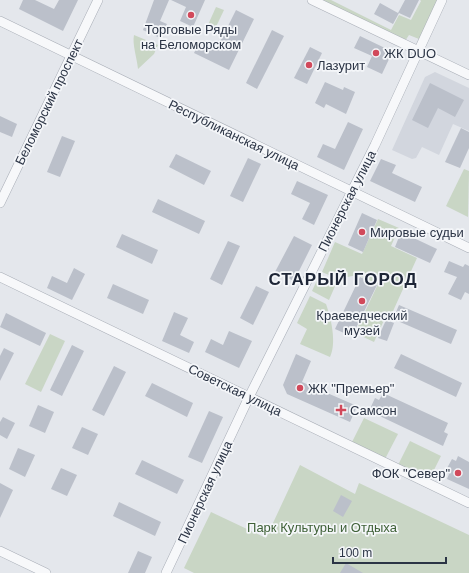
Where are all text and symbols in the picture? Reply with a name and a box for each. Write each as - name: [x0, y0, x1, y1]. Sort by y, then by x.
- marker: Торговые Ряды на Беломорском: [186, 10, 196, 20]
- place label: Торговые Ряды на Беломорском: [141, 22, 241, 52]
- street label: Беломорский проспект: [12, 37, 86, 167]
- place label: ЖК DUO: [384, 46, 436, 61]
- marker: ЖК DUO: [371, 48, 381, 58]
- place label: Лазурит: [317, 58, 365, 73]
- marker: Лазурит: [304, 60, 314, 70]
- street label: Республиканская улица: [166, 97, 303, 174]
- street label: Пионерская улица: [315, 147, 379, 254]
- place label: Мировые судьи: [370, 225, 464, 240]
- marker: Мировые судьи: [357, 227, 367, 237]
- district label: СТАРЫЙ ГОРОД: [268, 270, 418, 289]
- marker: Краеведческий музей: [357, 296, 367, 306]
- place label: Краеведческий музей: [316, 308, 408, 338]
- street label: Советская улица: [186, 361, 285, 419]
- place label: ЖК "Премьер": [308, 381, 395, 396]
- marker: ЖК "Премьер": [295, 383, 305, 393]
- place label: Самсон: [350, 403, 397, 418]
- marker: Самсон: [335, 404, 347, 416]
- street label: Пионерская улица: [175, 438, 236, 546]
- place label: ФОК "Север": [372, 466, 450, 481]
- marker: ФОК "Север": [453, 468, 463, 478]
- park label: Парк Культуры и Отдыха: [247, 520, 398, 535]
- scale bar: [333, 539, 446, 565]
- text: 100 m: [339, 546, 372, 560]

